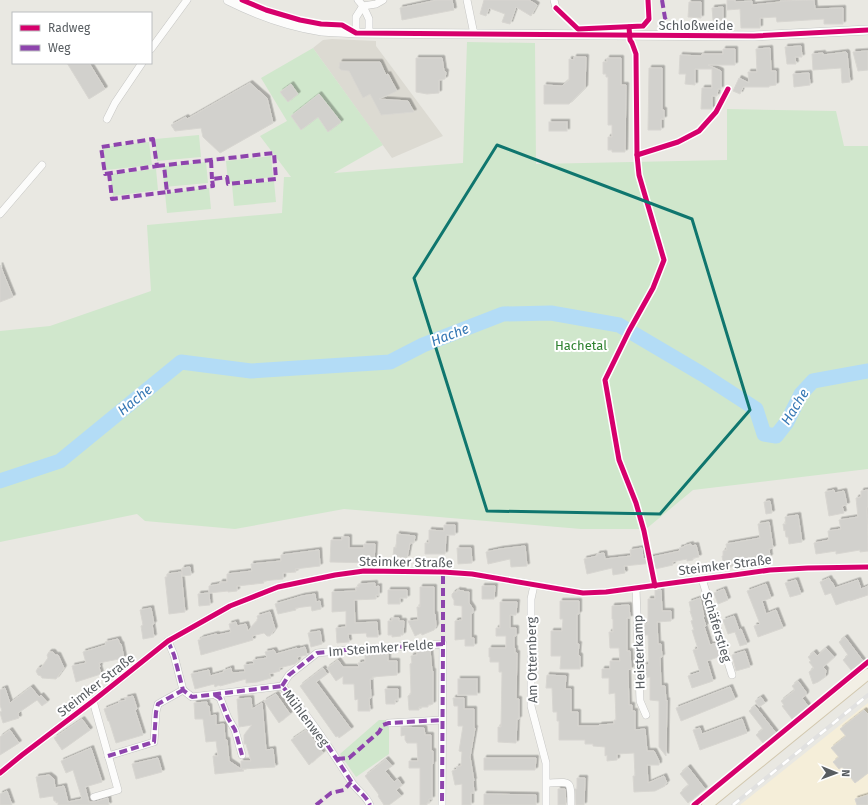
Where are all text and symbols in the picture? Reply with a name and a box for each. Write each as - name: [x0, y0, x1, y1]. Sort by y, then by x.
- legend: [12, 12, 152, 64]
- street label: Schloßweide: [659, 18, 733, 33]
- text: Radweg: [48, 21, 91, 35]
- text: Weg: [48, 41, 71, 55]
- water label: Hache: [429, 320, 471, 350]
- park label: Hachetal: [555, 338, 607, 353]
- water label: Hache: [114, 381, 156, 419]
- water label: Hache: [777, 386, 813, 428]
- street label: Steimker Straße: [678, 552, 772, 578]
- street label: Steimker Straße: [359, 554, 453, 570]
- street label: Schäferstieg: [699, 590, 735, 664]
- street label: Heisterkamp: [630, 614, 648, 690]
- street label: Am Otternberg: [524, 616, 540, 703]
- street label: Im Steimker Felde: [328, 637, 434, 659]
- street label: Steimker Straße: [54, 650, 138, 720]
- street label: Mühlenweg: [280, 687, 332, 749]
- north arrow: [816, 753, 856, 793]
- text: N: [839, 769, 852, 777]

